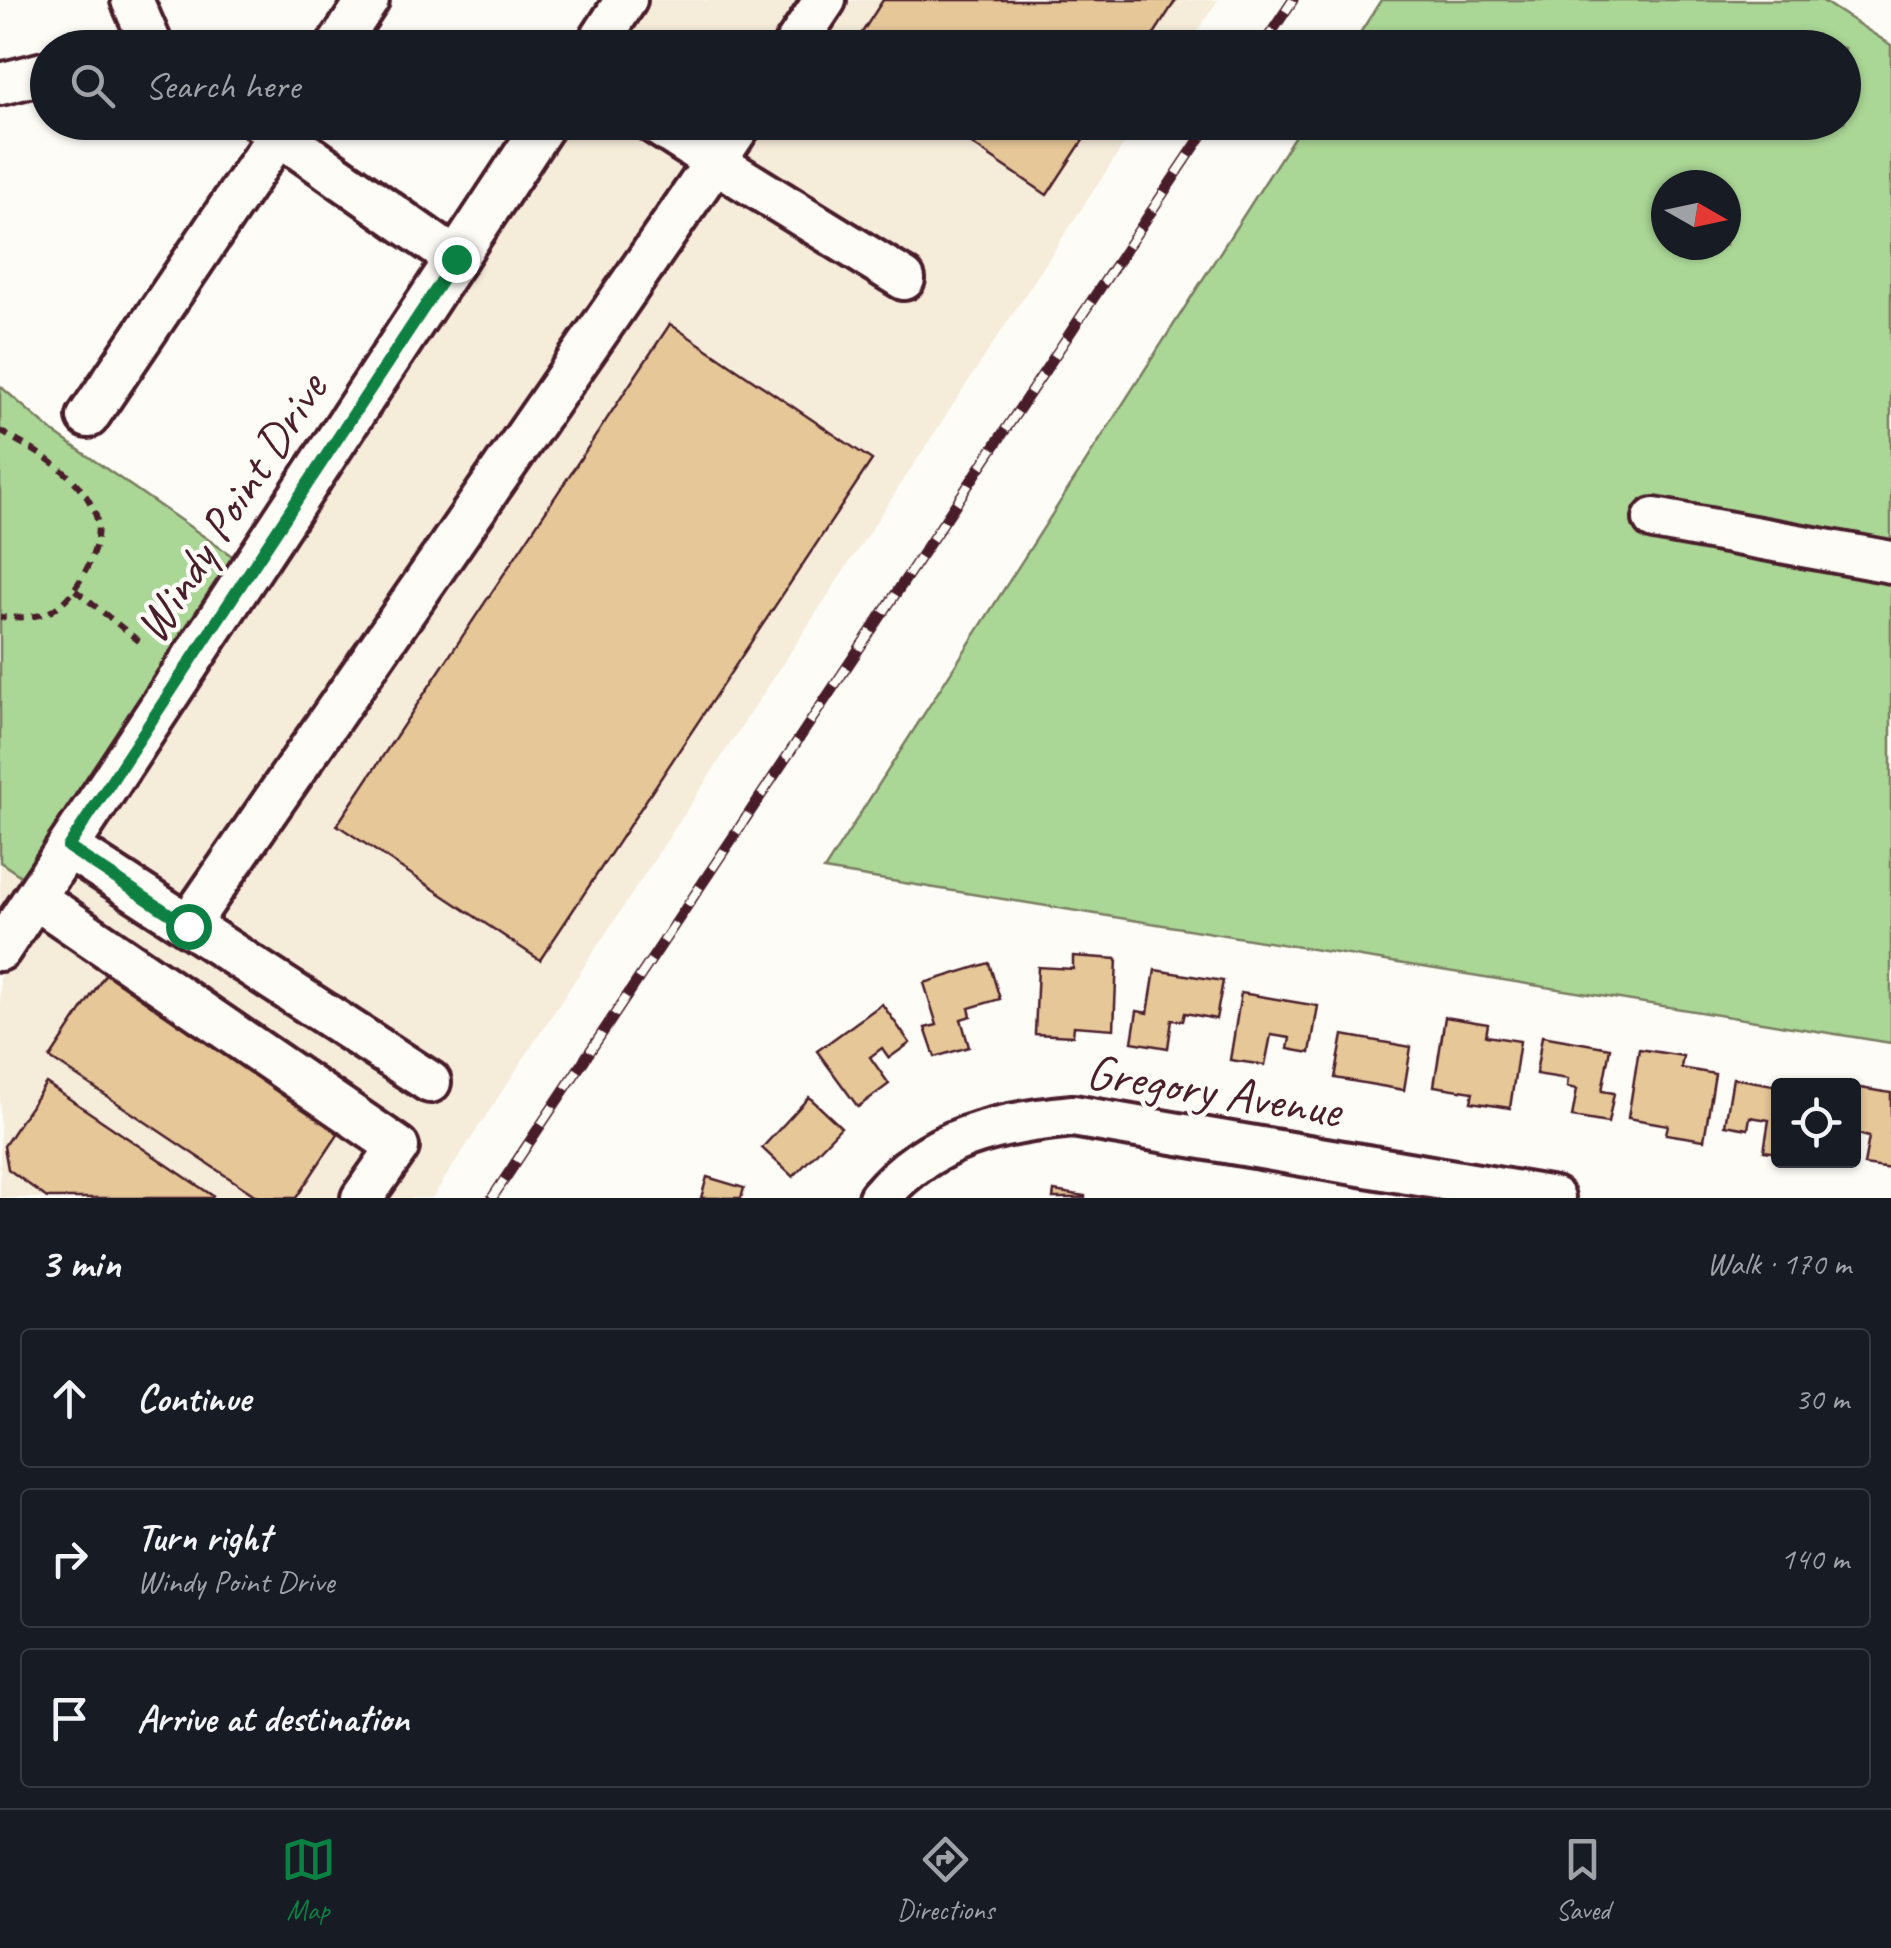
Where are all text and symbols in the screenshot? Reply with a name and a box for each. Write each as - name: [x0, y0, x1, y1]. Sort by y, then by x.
- search box: [30, 30, 1861, 140]
- icon: search: [65, 58, 120, 113]
- text: Search here: [145, 62, 300, 109]
- north arrow: [1651, 170, 1741, 260]
- route end: [434, 237, 480, 283]
- street label: Windy Point Drive: [120, 359, 342, 654]
- route start: [166, 904, 212, 950]
- street label: Gregory Avenue: [1082, 1039, 1348, 1142]
- map controls: [1771, 1078, 1861, 1168]
- button: locate: [1771, 1078, 1861, 1168]
- text: 3 min: [40, 1237, 120, 1290]
- text: Walk · 170 m: [1707, 1243, 1851, 1284]
- icon: ahead: [42, 1371, 97, 1426]
- text: Continue: [137, 1375, 251, 1422]
- text: 30 m: [1795, 1378, 1849, 1419]
- text: Turn right: [137, 1514, 271, 1561]
- icon: right: [42, 1531, 97, 1586]
- text: 140 m: [1780, 1538, 1849, 1579]
- text: Windy Point Drive: [137, 1561, 334, 1602]
- icon: arrive: [42, 1691, 97, 1746]
- text: Arrive at destination: [137, 1695, 409, 1742]
- tab: Map: [281, 1832, 336, 1927]
- tab: Directions: [897, 1832, 994, 1927]
- tab: Saved: [1555, 1832, 1610, 1927]

